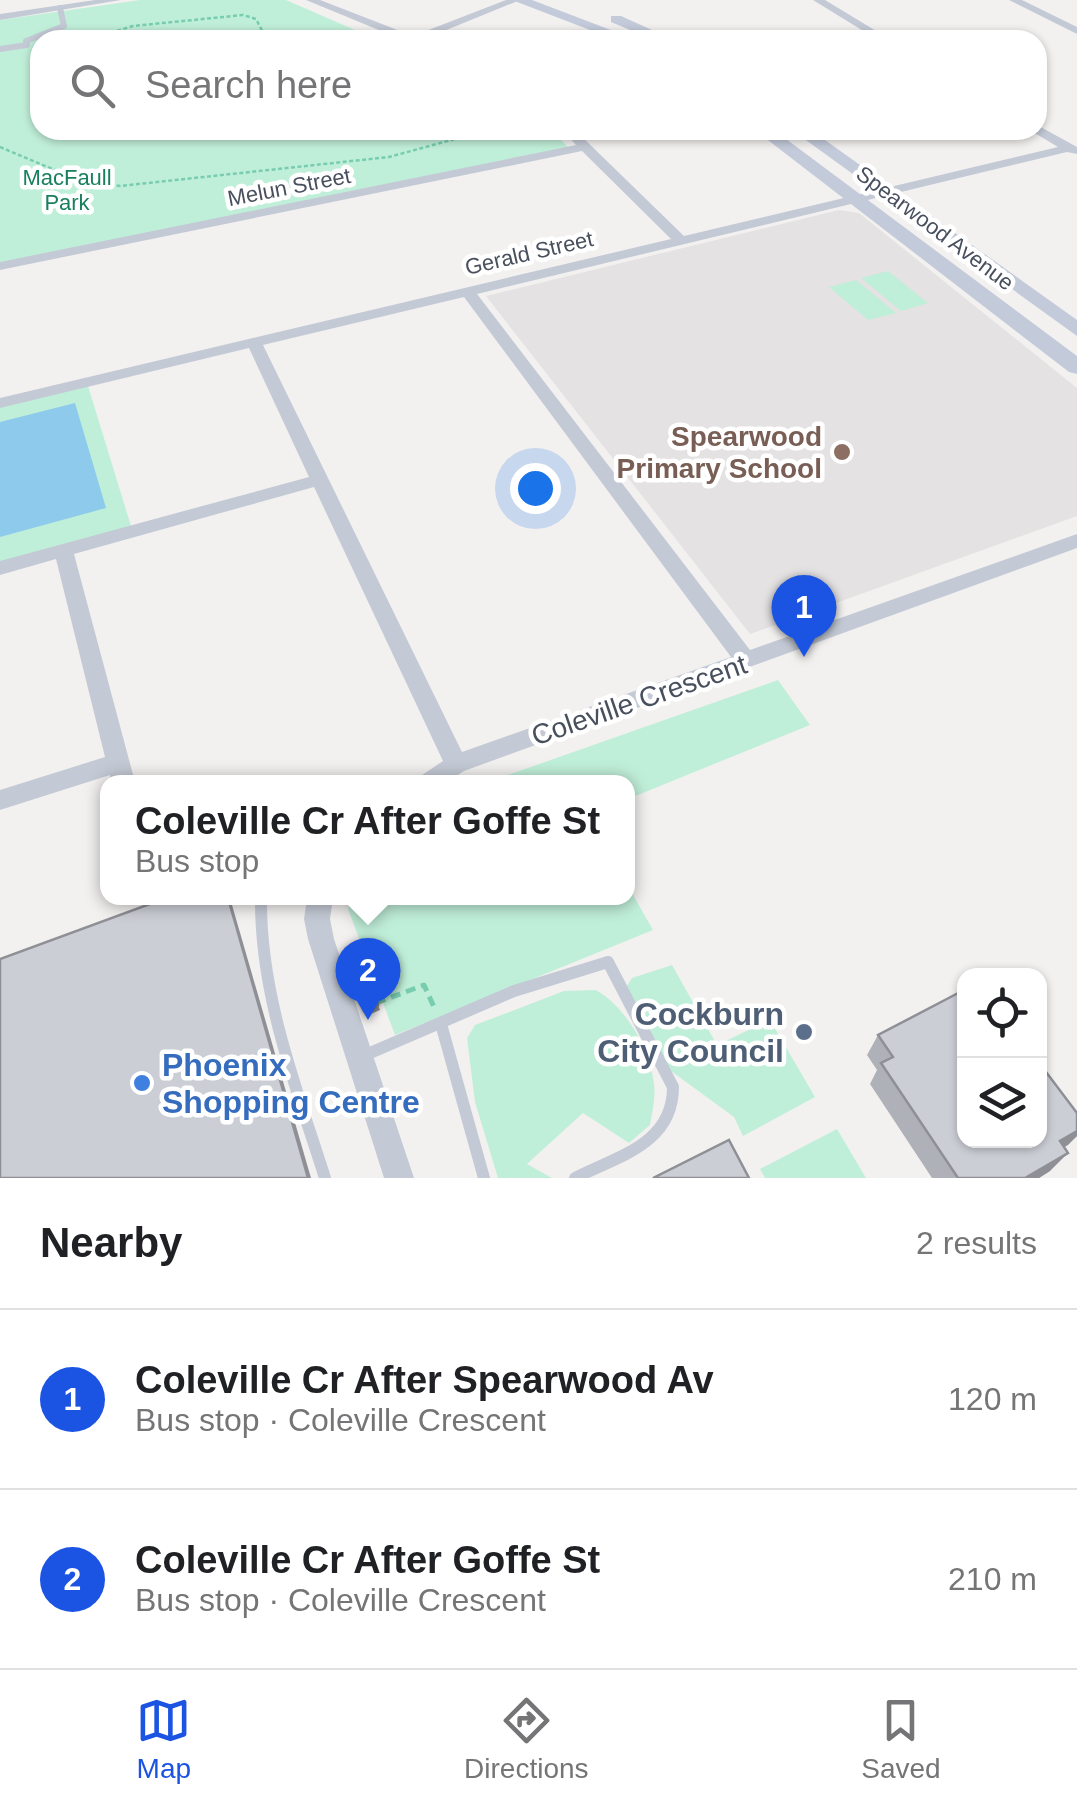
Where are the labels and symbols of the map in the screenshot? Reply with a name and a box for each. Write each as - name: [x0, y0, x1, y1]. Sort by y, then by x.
- street label: Spearwood Avenue: [851, 161, 1019, 295]
- street label: Melun Street: [225, 163, 353, 211]
- park label: MacFaull Park: [22, 165, 112, 215]
- street label: Gerald Street: [462, 226, 596, 280]
- place label: Spearwood Primary School: [617, 421, 822, 484]
- marker: Spearwood Primary School: [831, 441, 853, 463]
- your location: [510, 463, 561, 514]
- pin: 1: [772, 574, 836, 657]
- street label: Coleville Crescent: [527, 649, 751, 751]
- pin: 2: [336, 938, 400, 1020]
- place label: Cockburn City Council: [597, 996, 784, 1069]
- marker: Cockburn City Council: [793, 1021, 815, 1043]
- place label: Phoenix Shopping Centre: [162, 1047, 420, 1120]
- marker: Phoenix Shopping Centre: [131, 1072, 153, 1094]

